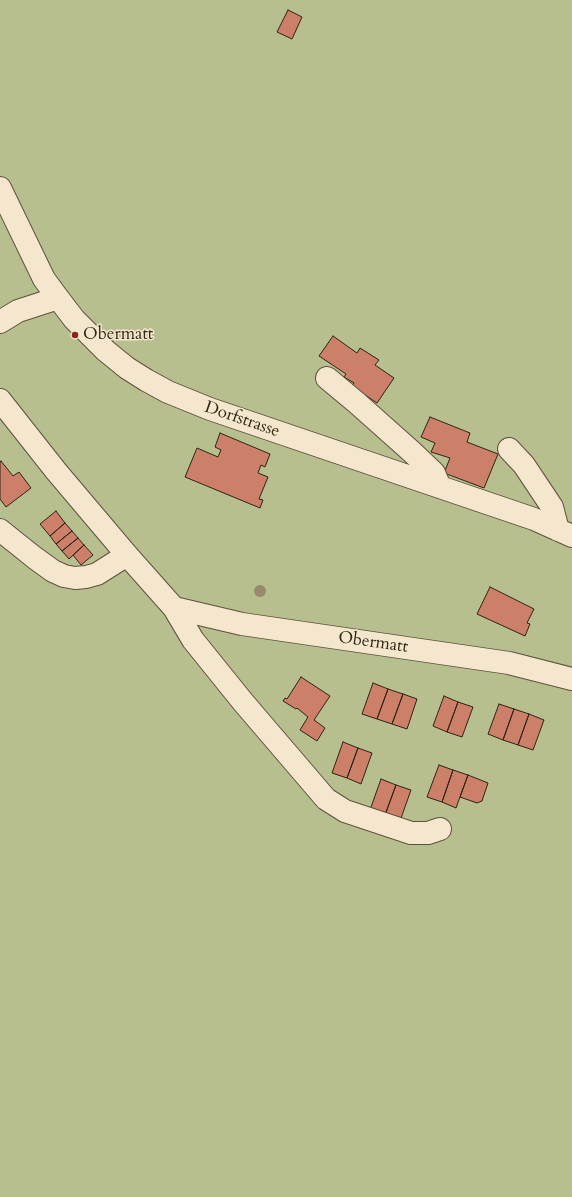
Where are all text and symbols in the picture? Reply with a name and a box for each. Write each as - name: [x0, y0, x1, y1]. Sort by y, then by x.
- place label: Obermatt: [83, 325, 153, 345]
- marker: Obermatt: [70, 330, 80, 340]
- street label: Dorfstrasse: [202, 398, 282, 442]
- street label: Obermatt: [337, 628, 409, 658]

